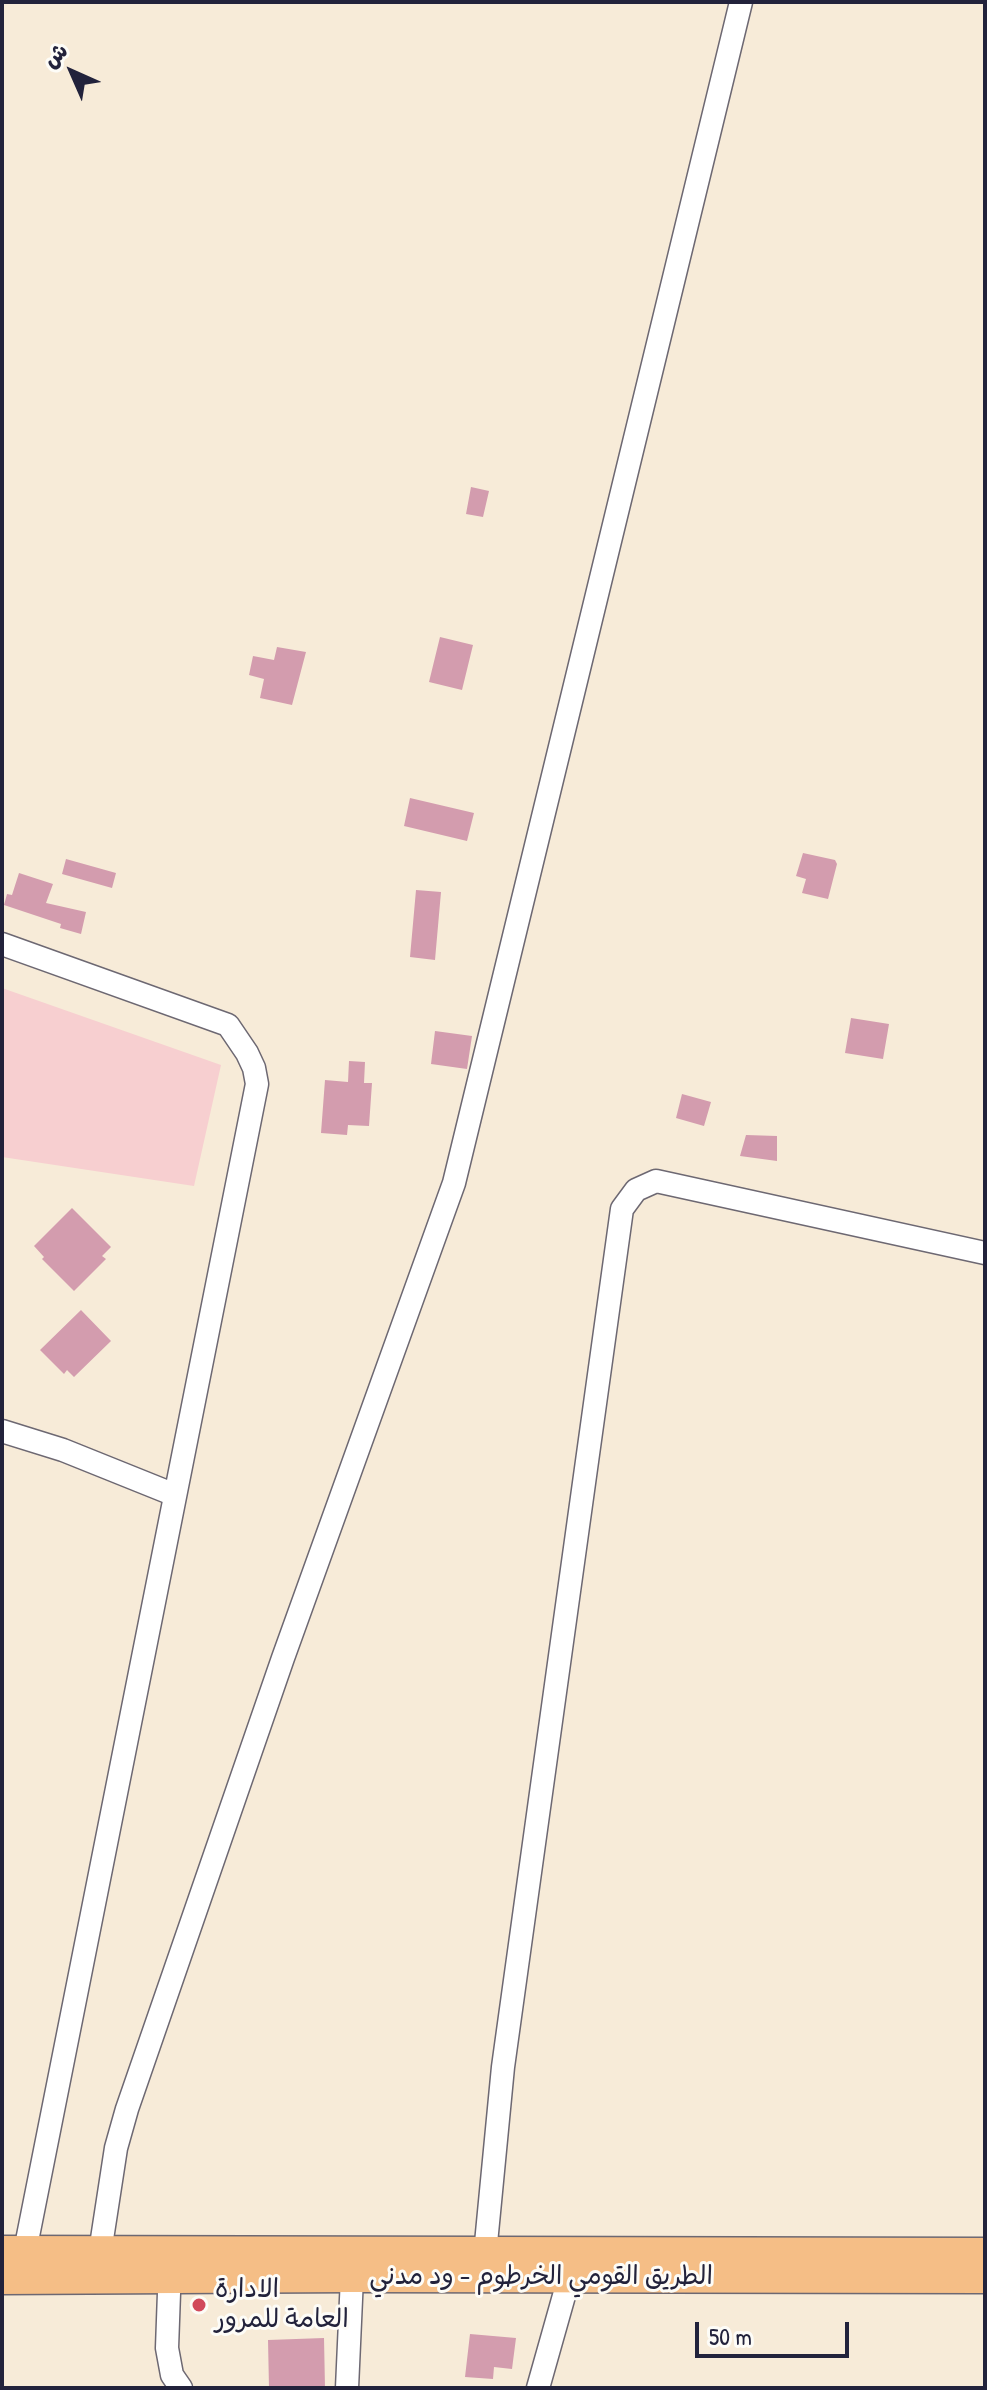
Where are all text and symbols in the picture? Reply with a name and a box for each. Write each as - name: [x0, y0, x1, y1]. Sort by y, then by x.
- north arrow: [32, 32, 112, 112]
- text: ش: [36, 36, 74, 74]
- street label: الطريق القومي الخرطوم - ود مدني: [369, 2261, 713, 2293]
- place label: الادارة العامة للمرور: [215, 2274, 349, 2336]
- marker: الادارة العامة للمرور: [190, 2296, 208, 2314]
- scale bar: [699, 2306, 853, 2356]
- text: 50 m: [709, 2320, 752, 2352]

